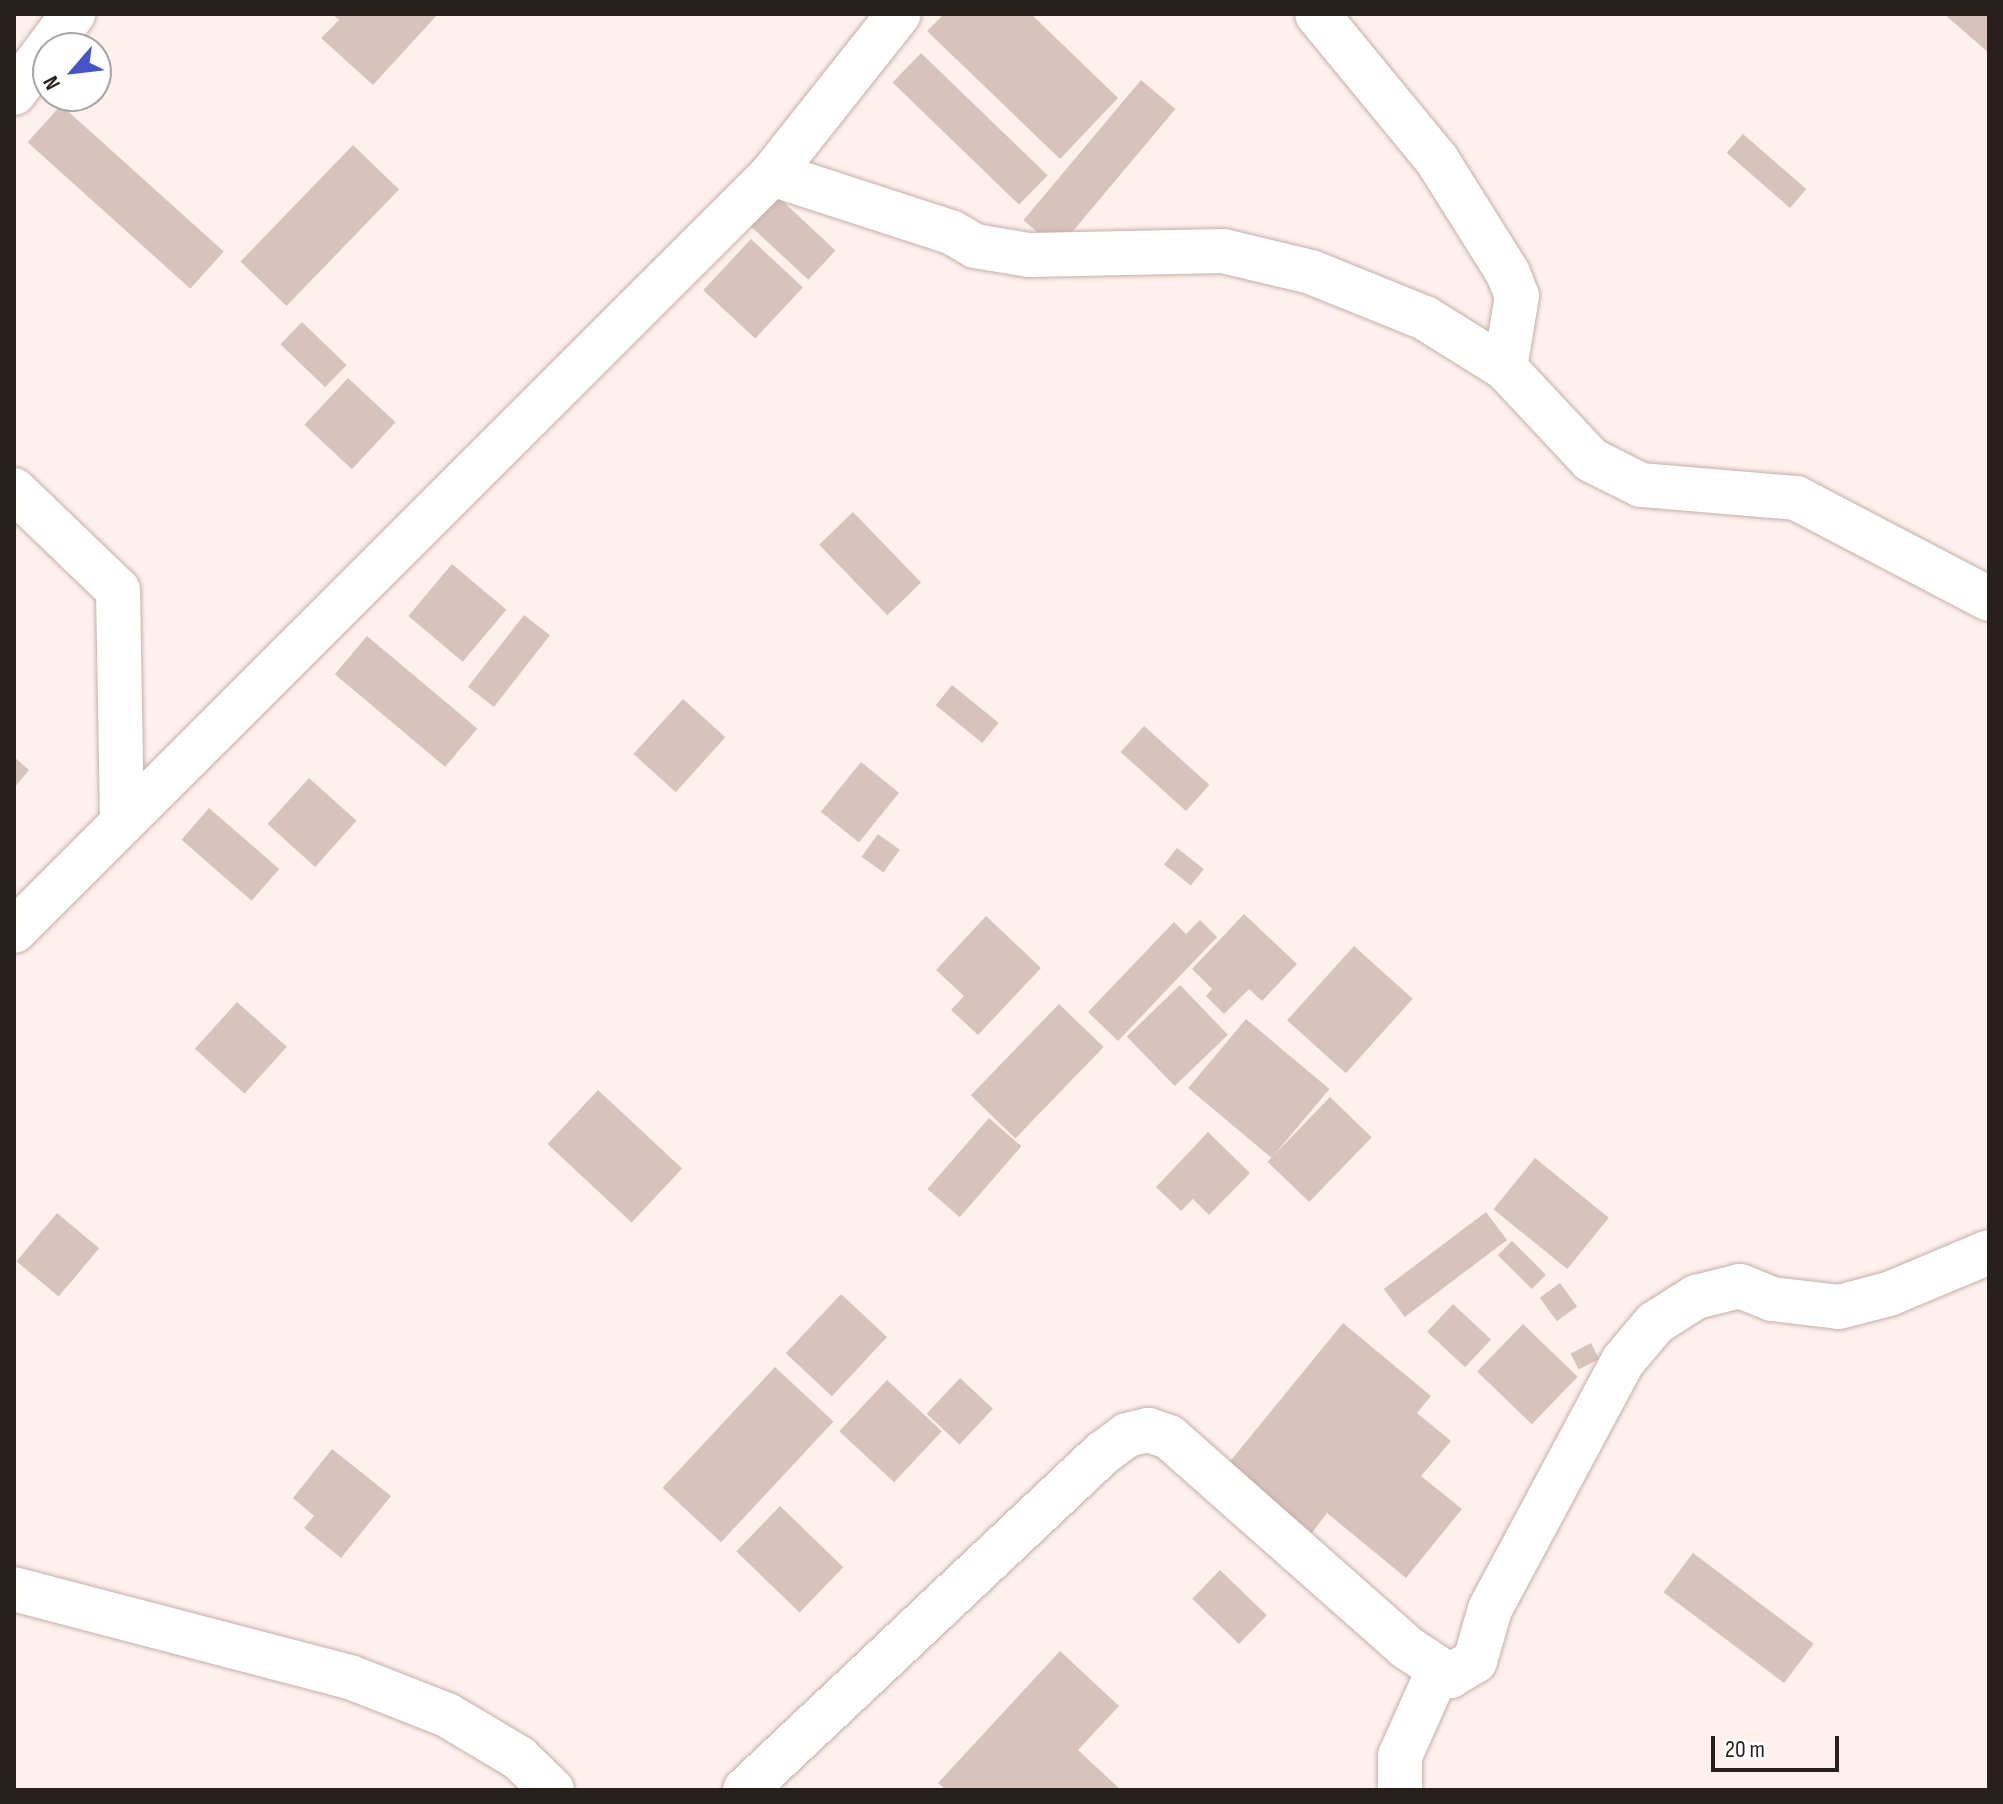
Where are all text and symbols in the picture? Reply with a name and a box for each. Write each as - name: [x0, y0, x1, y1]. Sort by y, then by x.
- north arrow: [32, 32, 112, 112]
- text: N: [37, 71, 67, 94]
- scale bar: [1715, 1720, 1843, 1770]
- text: 20 m: [1725, 1735, 1765, 1764]

